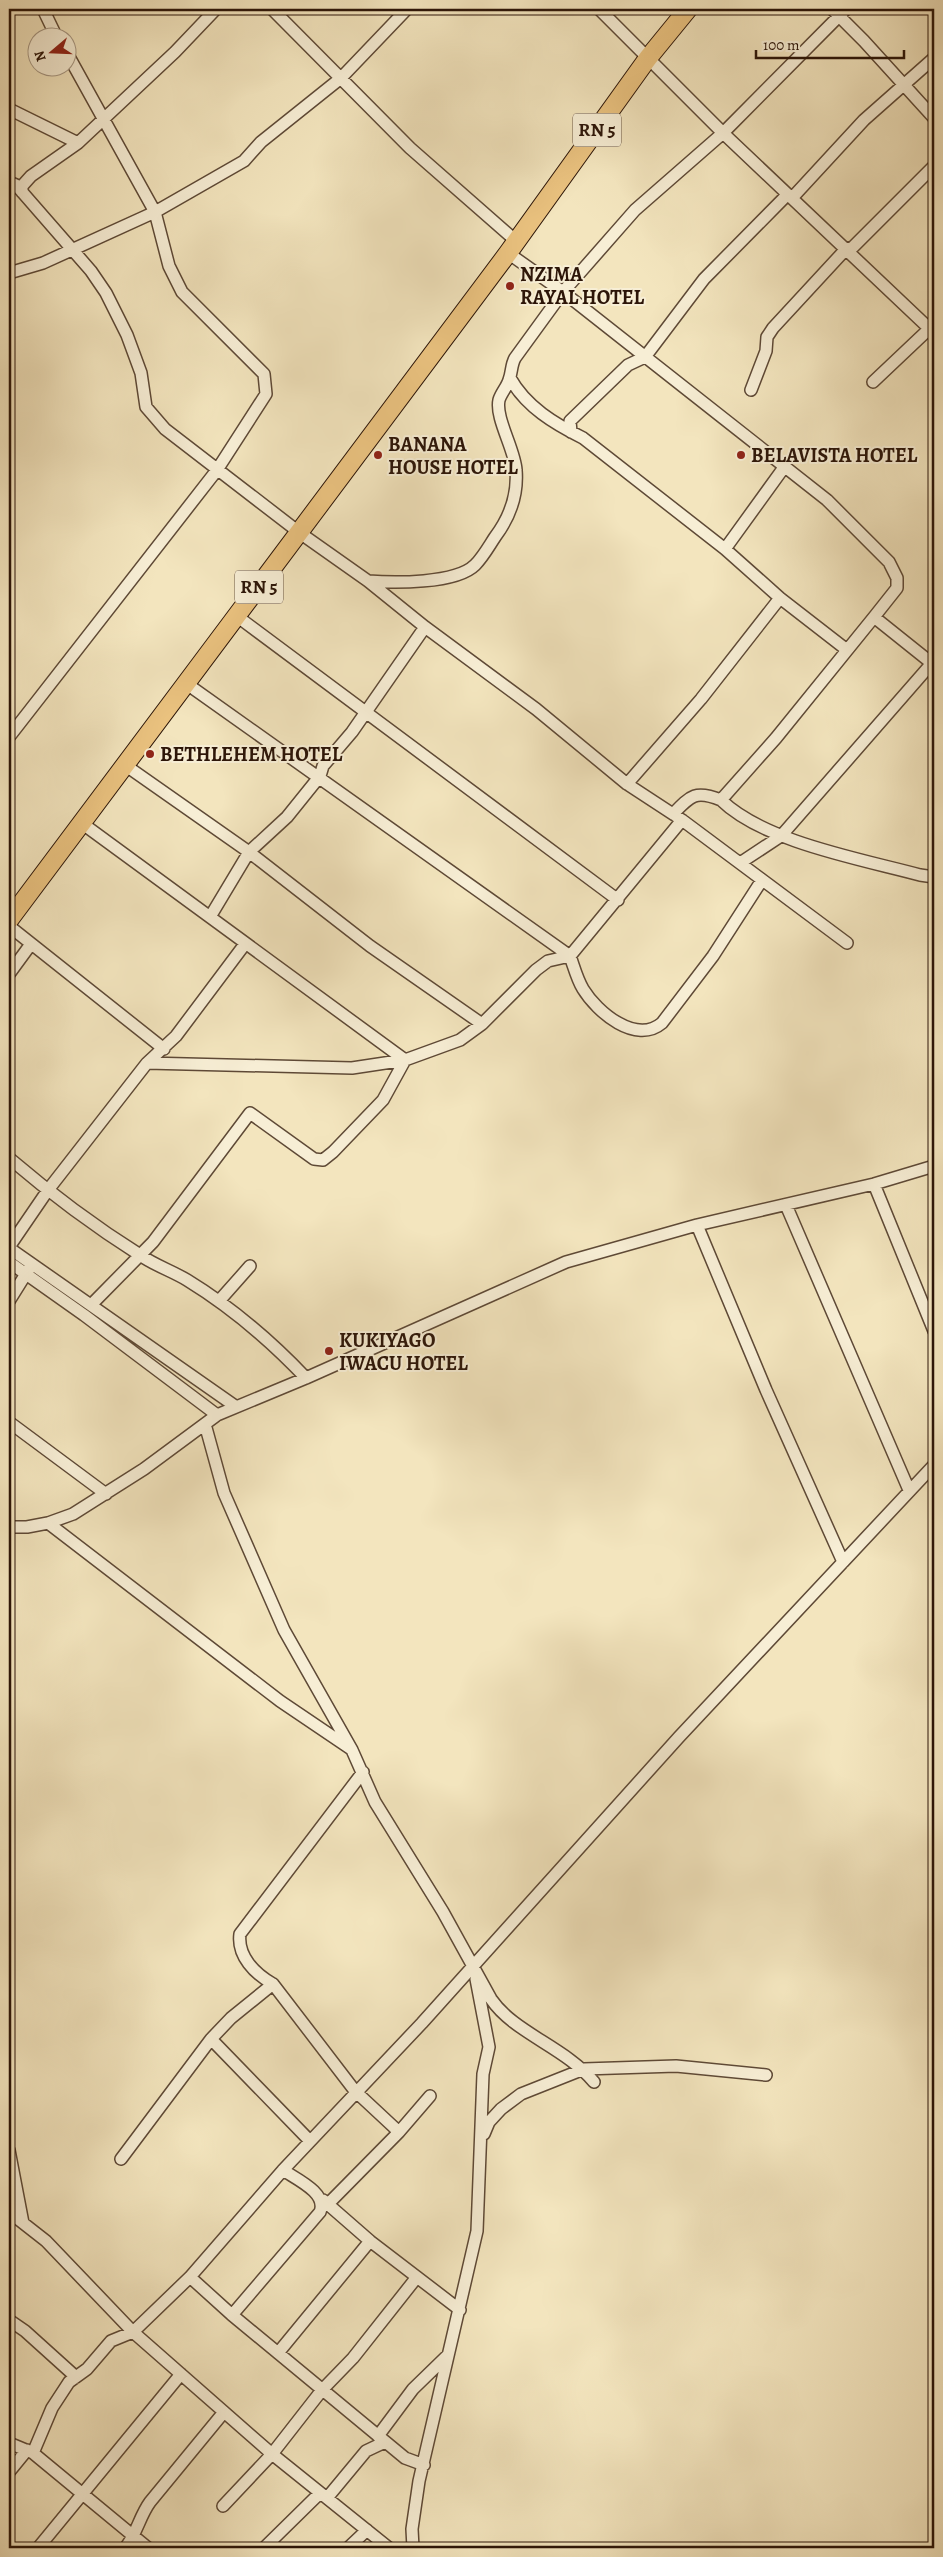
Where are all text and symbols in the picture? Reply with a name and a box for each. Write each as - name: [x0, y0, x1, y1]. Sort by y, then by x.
- north arrow: [28, 28, 78, 78]
- scale bar: [756, 28, 903, 60]
- text: 100 m: [763, 35, 800, 55]
- text: N: [30, 48, 51, 64]
- road number: RN 5: [573, 114, 621, 146]
- place label: NZIMA RAYAL HOTEL: [520, 261, 644, 311]
- marker: NZIMA RAYAL HOTEL: [504, 280, 516, 292]
- place label: BANANA HOUSE HOTEL: [388, 431, 518, 481]
- place label: BELAVISTA HOTEL: [751, 442, 918, 469]
- marker: BANANA HOUSE HOTEL: [372, 449, 384, 461]
- marker: BELAVISTA HOTEL: [735, 449, 747, 461]
- road number: RN 5: [235, 570, 283, 604]
- place label: BETHLEHEM HOTEL: [160, 741, 343, 768]
- marker: BETHLEHEM HOTEL: [144, 748, 156, 760]
- place label: KUKIYAGO IWACU HOTEL: [339, 1327, 468, 1377]
- marker: KUKIYAGO IWACU HOTEL: [323, 1345, 335, 1357]

